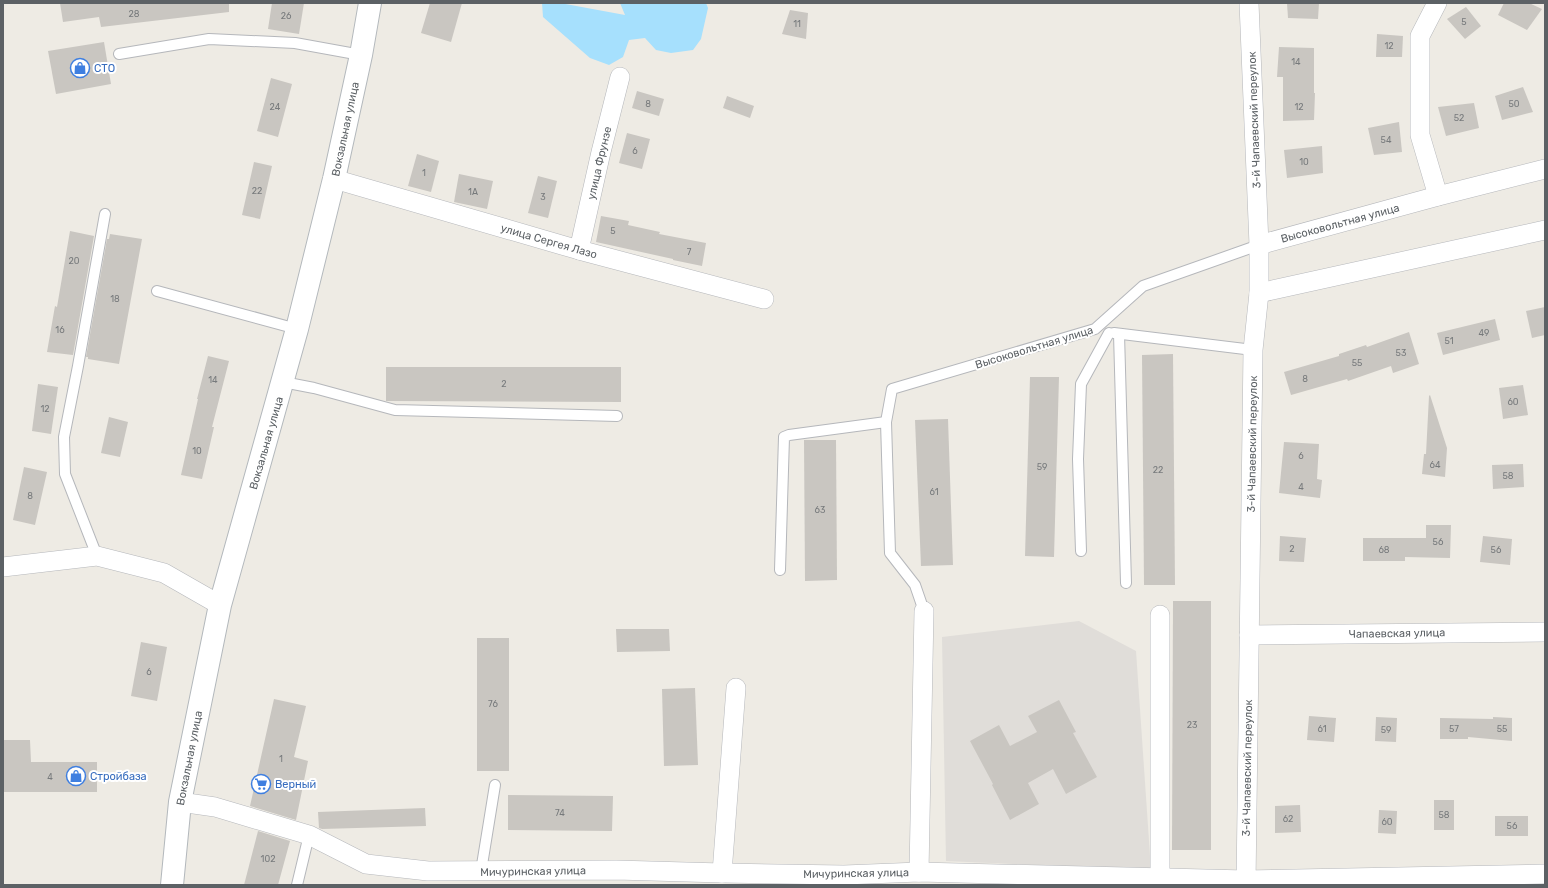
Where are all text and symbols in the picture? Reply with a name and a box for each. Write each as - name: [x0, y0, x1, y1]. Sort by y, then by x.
- house number: 28: [128, 9, 140, 19]
- house number: 26: [281, 11, 292, 21]
- house number: 5: [1461, 17, 1467, 27]
- house number: 11: [793, 19, 801, 29]
- house number: 12: [1384, 41, 1394, 51]
- street label: 3-й Чапаевский переулок: [1246, 51, 1263, 189]
- shop icon: СТО: [69, 57, 91, 79]
- house number: 14: [1291, 57, 1301, 67]
- place label: СТО: [94, 62, 115, 75]
- street label: Вокзальная улица: [329, 81, 362, 178]
- house number: 8: [645, 99, 651, 109]
- house number: 50: [1508, 99, 1520, 109]
- house number: 24: [270, 102, 281, 112]
- house number: 12: [1294, 102, 1304, 112]
- house number: 52: [1454, 113, 1464, 123]
- street label: улица Фрунзе: [585, 125, 614, 201]
- house number: 54: [1381, 135, 1392, 145]
- house number: 6: [632, 146, 638, 156]
- house number: 10: [1299, 157, 1309, 167]
- house number: 1: [422, 168, 426, 178]
- house number: 22: [252, 186, 262, 196]
- house number: 1А: [468, 187, 478, 197]
- house number: 3: [540, 192, 546, 202]
- street label: Высоковольтная улица: [1279, 201, 1401, 246]
- street label: улица Сергея Лазо: [499, 222, 599, 261]
- house number: 5: [610, 226, 616, 236]
- house number: 7: [687, 247, 692, 257]
- house number: 20: [69, 256, 80, 266]
- house number: 18: [110, 294, 120, 304]
- street label: Высоковольтная улица: [974, 323, 1095, 372]
- house number: 16: [55, 325, 65, 335]
- house number: 49: [1479, 328, 1489, 338]
- house number: 51: [1444, 336, 1454, 346]
- house number: 53: [1396, 348, 1406, 358]
- house number: 55: [1352, 358, 1362, 368]
- house number: 8: [1302, 374, 1308, 384]
- house number: 14: [208, 375, 218, 385]
- street label: 3-й Чапаевский переулок: [1245, 375, 1260, 513]
- house number: 2: [501, 379, 507, 389]
- street label: Вокзальная улица: [247, 395, 286, 491]
- house number: 60: [1507, 397, 1519, 407]
- house number: 12: [40, 404, 50, 414]
- house number: 10: [192, 446, 202, 456]
- house number: 6: [1298, 451, 1304, 461]
- house number: 64: [1429, 460, 1441, 470]
- house number: 59: [1037, 462, 1047, 472]
- house number: 22: [1153, 465, 1163, 475]
- house number: 58: [1502, 471, 1514, 481]
- house number: 4: [1298, 482, 1304, 492]
- house number: 61: [929, 487, 939, 497]
- house number: 8: [27, 491, 33, 501]
- house number: 63: [815, 505, 825, 515]
- house number: 56: [1433, 537, 1444, 547]
- house number: 2: [1289, 544, 1295, 554]
- house number: 68: [1378, 545, 1390, 555]
- house number: 56: [1491, 545, 1502, 555]
- street label: Чапаевская улица: [1349, 626, 1445, 641]
- house number: 6: [146, 667, 152, 677]
- house number: 76: [488, 699, 498, 709]
- street label: 3-й Чапаевский переулок: [1240, 699, 1255, 837]
- street label: Вокзальная улица: [174, 710, 205, 807]
- house number: 23: [1187, 720, 1197, 730]
- house number: 61: [1317, 724, 1327, 734]
- house number: 57: [1449, 724, 1459, 734]
- house number: 55: [1497, 724, 1507, 734]
- house number: 59: [1381, 725, 1391, 735]
- house number: 1: [279, 754, 283, 764]
- shop icon: Стройбаза: [65, 765, 87, 787]
- place label: Стройбаза: [90, 770, 147, 783]
- house number: 4: [47, 772, 53, 782]
- supermarket icon: Верный: [250, 773, 272, 795]
- place label: Верный: [275, 778, 316, 791]
- house number: 74: [555, 808, 565, 818]
- house number: 58: [1438, 810, 1450, 820]
- house number: 62: [1283, 814, 1293, 824]
- house number: 60: [1381, 817, 1393, 827]
- house number: 56: [1507, 821, 1518, 831]
- house number: 102: [261, 854, 275, 864]
- street label: Мичуринская улица: [480, 864, 586, 879]
- street label: Мичуринская улица: [803, 866, 909, 881]

